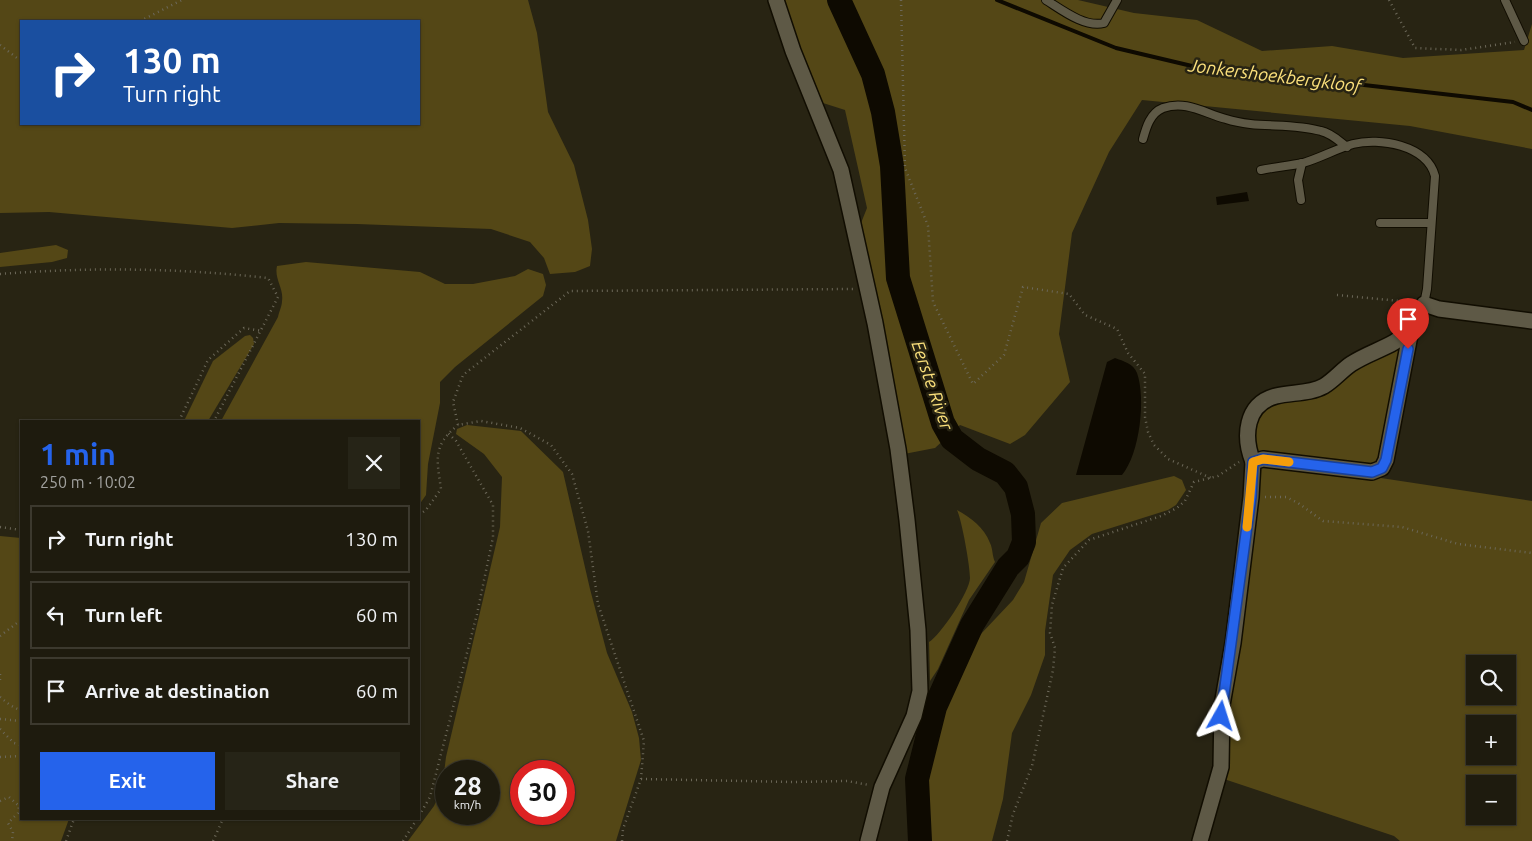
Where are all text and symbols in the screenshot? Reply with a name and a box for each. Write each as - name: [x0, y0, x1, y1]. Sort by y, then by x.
- icon: right: [40, 40, 105, 105]
- text: 130 m: [123, 40, 221, 80]
- water label: Jonkershoekbergkloof: [1186, 54, 1365, 97]
- text: Turn right: [123, 81, 221, 106]
- pin: [1387, 298, 1429, 349]
- icon: arrive: [1394, 305, 1422, 333]
- water label: Eerste River: [908, 338, 958, 433]
- text: 1 min: [40, 437, 116, 471]
- button: close: [348, 437, 400, 489]
- text: 250 m · 10:02: [40, 473, 136, 491]
- icon: right: [42, 525, 70, 553]
- text: Turn right: [85, 528, 173, 550]
- text: 130 m: [345, 528, 398, 550]
- icon: left: [42, 601, 70, 629]
- text: Turn left: [85, 604, 163, 626]
- text: 60 m: [356, 604, 398, 626]
- map controls: [1466, 655, 1516, 825]
- button: search: [1466, 655, 1516, 705]
- icon: arrive: [42, 677, 70, 705]
- text: Arrive at destination: [85, 680, 270, 702]
- text: 60 m: [356, 680, 398, 702]
- position arrow: [1194, 689, 1246, 741]
- button: +: [1466, 715, 1516, 765]
- button: Exit: [40, 752, 215, 810]
- button: Share: [225, 752, 400, 810]
- speed limit sign: 30: [510, 760, 575, 825]
- text: 28: [453, 772, 482, 800]
- button: −: [1466, 775, 1516, 825]
- text: km/h: [454, 798, 481, 811]

